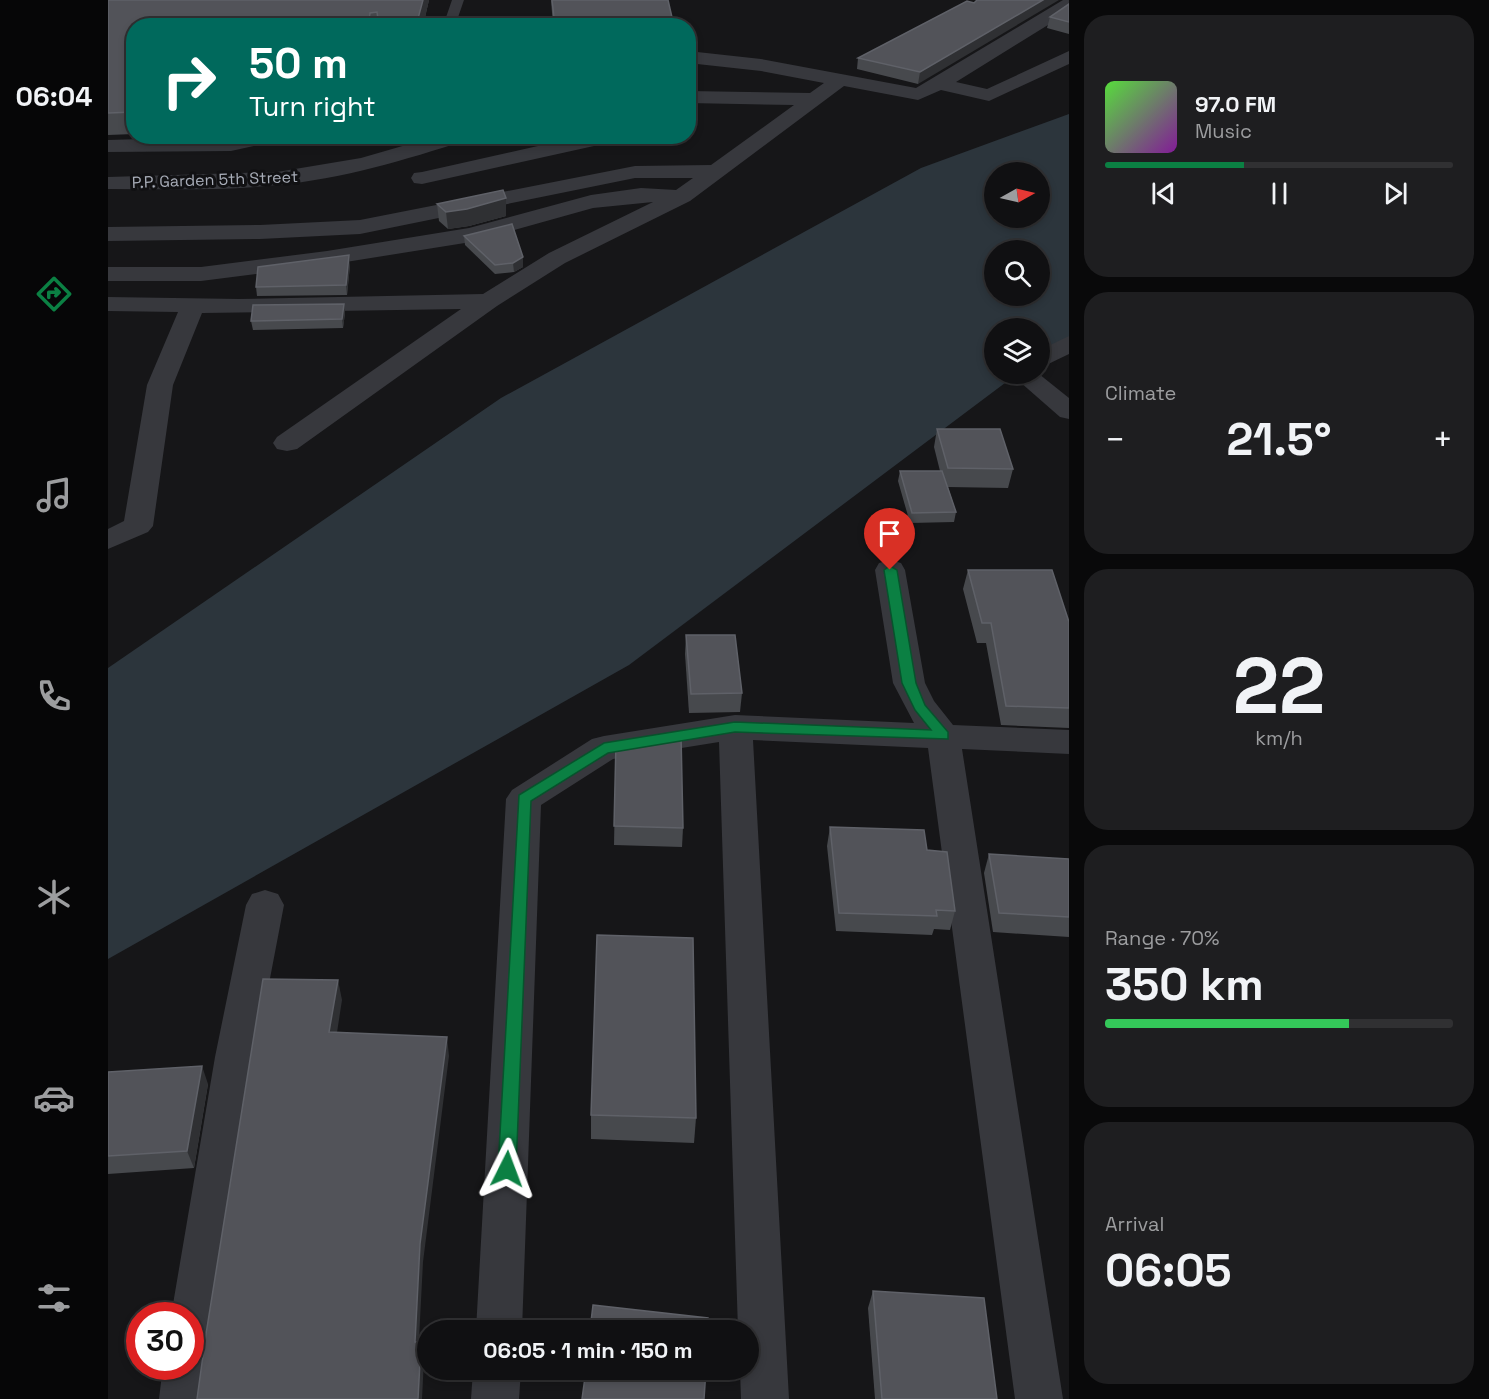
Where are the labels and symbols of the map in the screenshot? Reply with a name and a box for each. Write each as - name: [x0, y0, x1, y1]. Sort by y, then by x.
- north arrow: [984, 162, 1050, 228]
- street label: P.P. Garden 5th Street: [132, 166, 299, 193]
- pin: [864, 508, 915, 570]
- position arrow: [475, 1137, 539, 1201]
- speed limit sign: 30: [126, 1302, 204, 1380]

